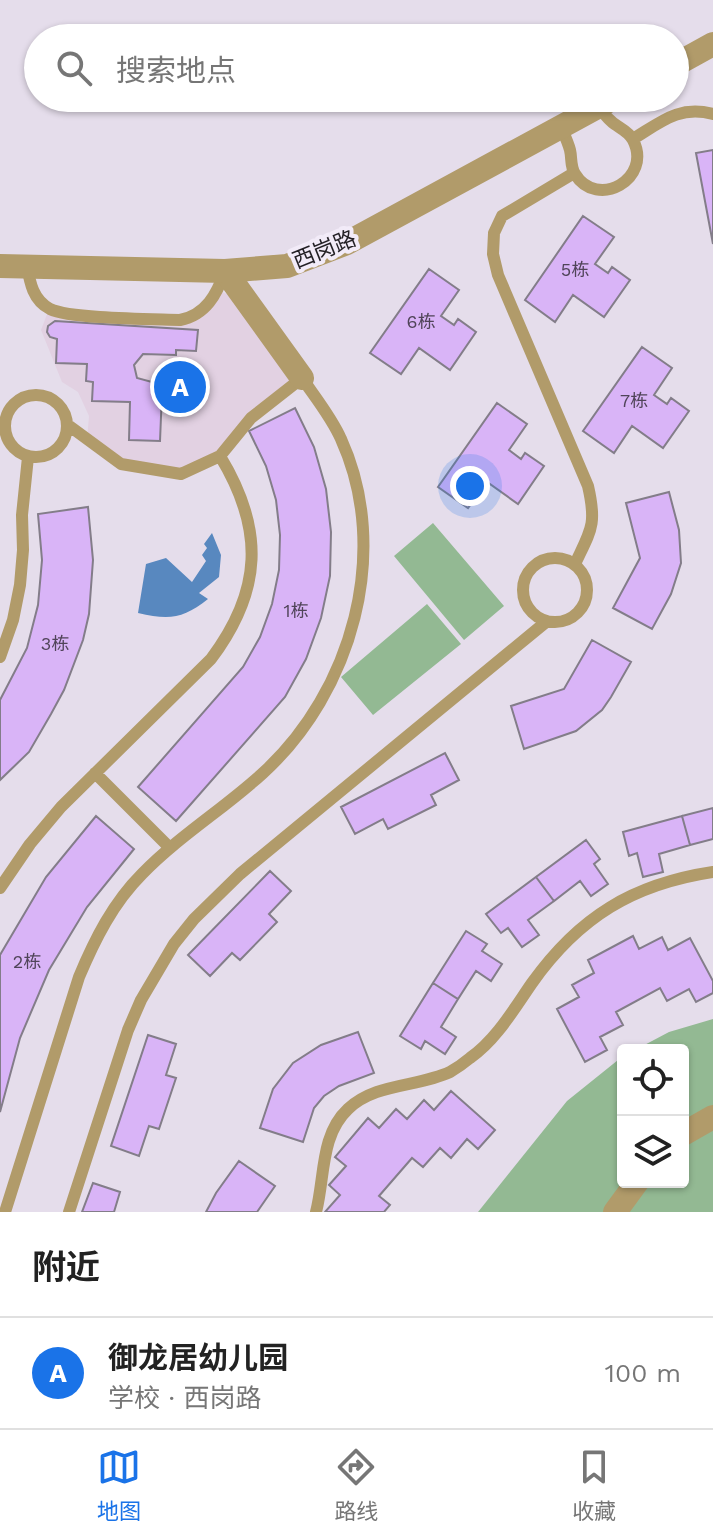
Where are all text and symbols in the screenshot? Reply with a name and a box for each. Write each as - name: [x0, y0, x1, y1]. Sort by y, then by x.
- search box: [24, 24, 689, 112]
- icon: search: [52, 46, 96, 90]
- text: 搜索地点: [116, 53, 236, 88]
- street label: 西岗路: [289, 226, 359, 273]
- house number: 5栋: [561, 259, 589, 280]
- house number: 6栋: [407, 311, 435, 332]
- pin: A: [154, 357, 206, 417]
- house number: 7栋: [620, 390, 648, 411]
- your location: [450, 466, 490, 506]
- house number: 1栋: [283, 600, 309, 621]
- house number: 3栋: [41, 633, 69, 654]
- house number: 2栋: [13, 951, 41, 972]
- map controls: [617, 1044, 689, 1188]
- button: locate: [617, 1044, 689, 1116]
- button: layers: [617, 1116, 689, 1188]
- text: 附近: [32, 1247, 100, 1287]
- text: 御龙居幼儿园: [108, 1340, 288, 1375]
- text: A: [49, 1358, 67, 1388]
- text: 100 m: [605, 1358, 681, 1388]
- text: 学校 · 西岗路: [108, 1383, 262, 1413]
- tab: 地图: [97, 1445, 141, 1525]
- tab: 路线: [334, 1445, 378, 1525]
- tab: 收藏: [572, 1445, 616, 1525]

